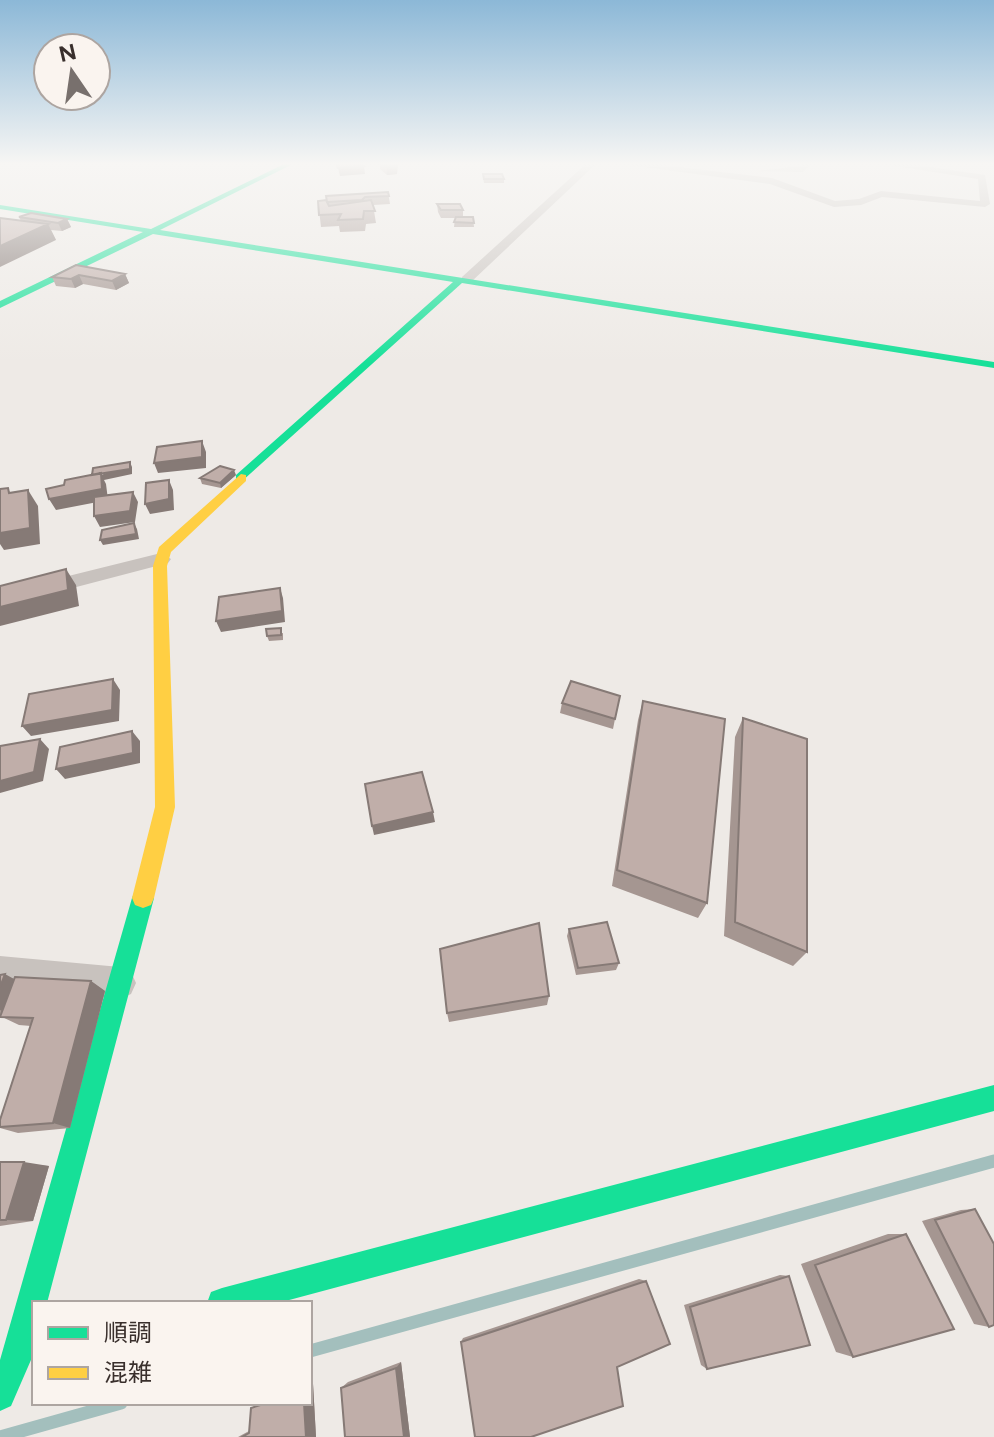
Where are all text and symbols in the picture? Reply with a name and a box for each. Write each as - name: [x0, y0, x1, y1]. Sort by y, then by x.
- north arrow: [32, 32, 112, 112]
- text: N: [56, 38, 79, 68]
- legend: [32, 1301, 312, 1405]
- text: 順調: [104, 1318, 152, 1347]
- text: 混雑: [104, 1358, 152, 1387]

